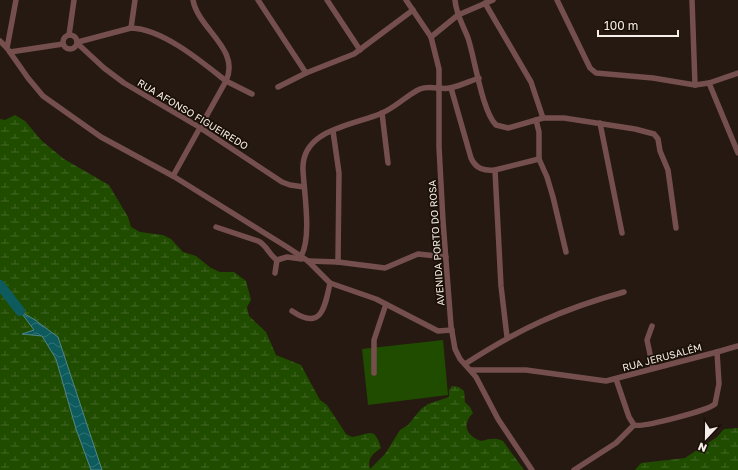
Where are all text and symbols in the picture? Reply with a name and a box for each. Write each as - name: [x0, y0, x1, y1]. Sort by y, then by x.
- scale bar: [598, 12, 678, 38]
- text: 100 m: [604, 18, 638, 33]
- street label: RUA AFONSO FIGUEIREDO: [136, 76, 250, 152]
- street label: AVENIDA PORTO DO ROSA: [426, 179, 446, 306]
- street label: RUA JERUSALÉM: [621, 341, 703, 373]
- north arrow: [686, 418, 726, 458]
- text: N: [696, 440, 708, 455]

